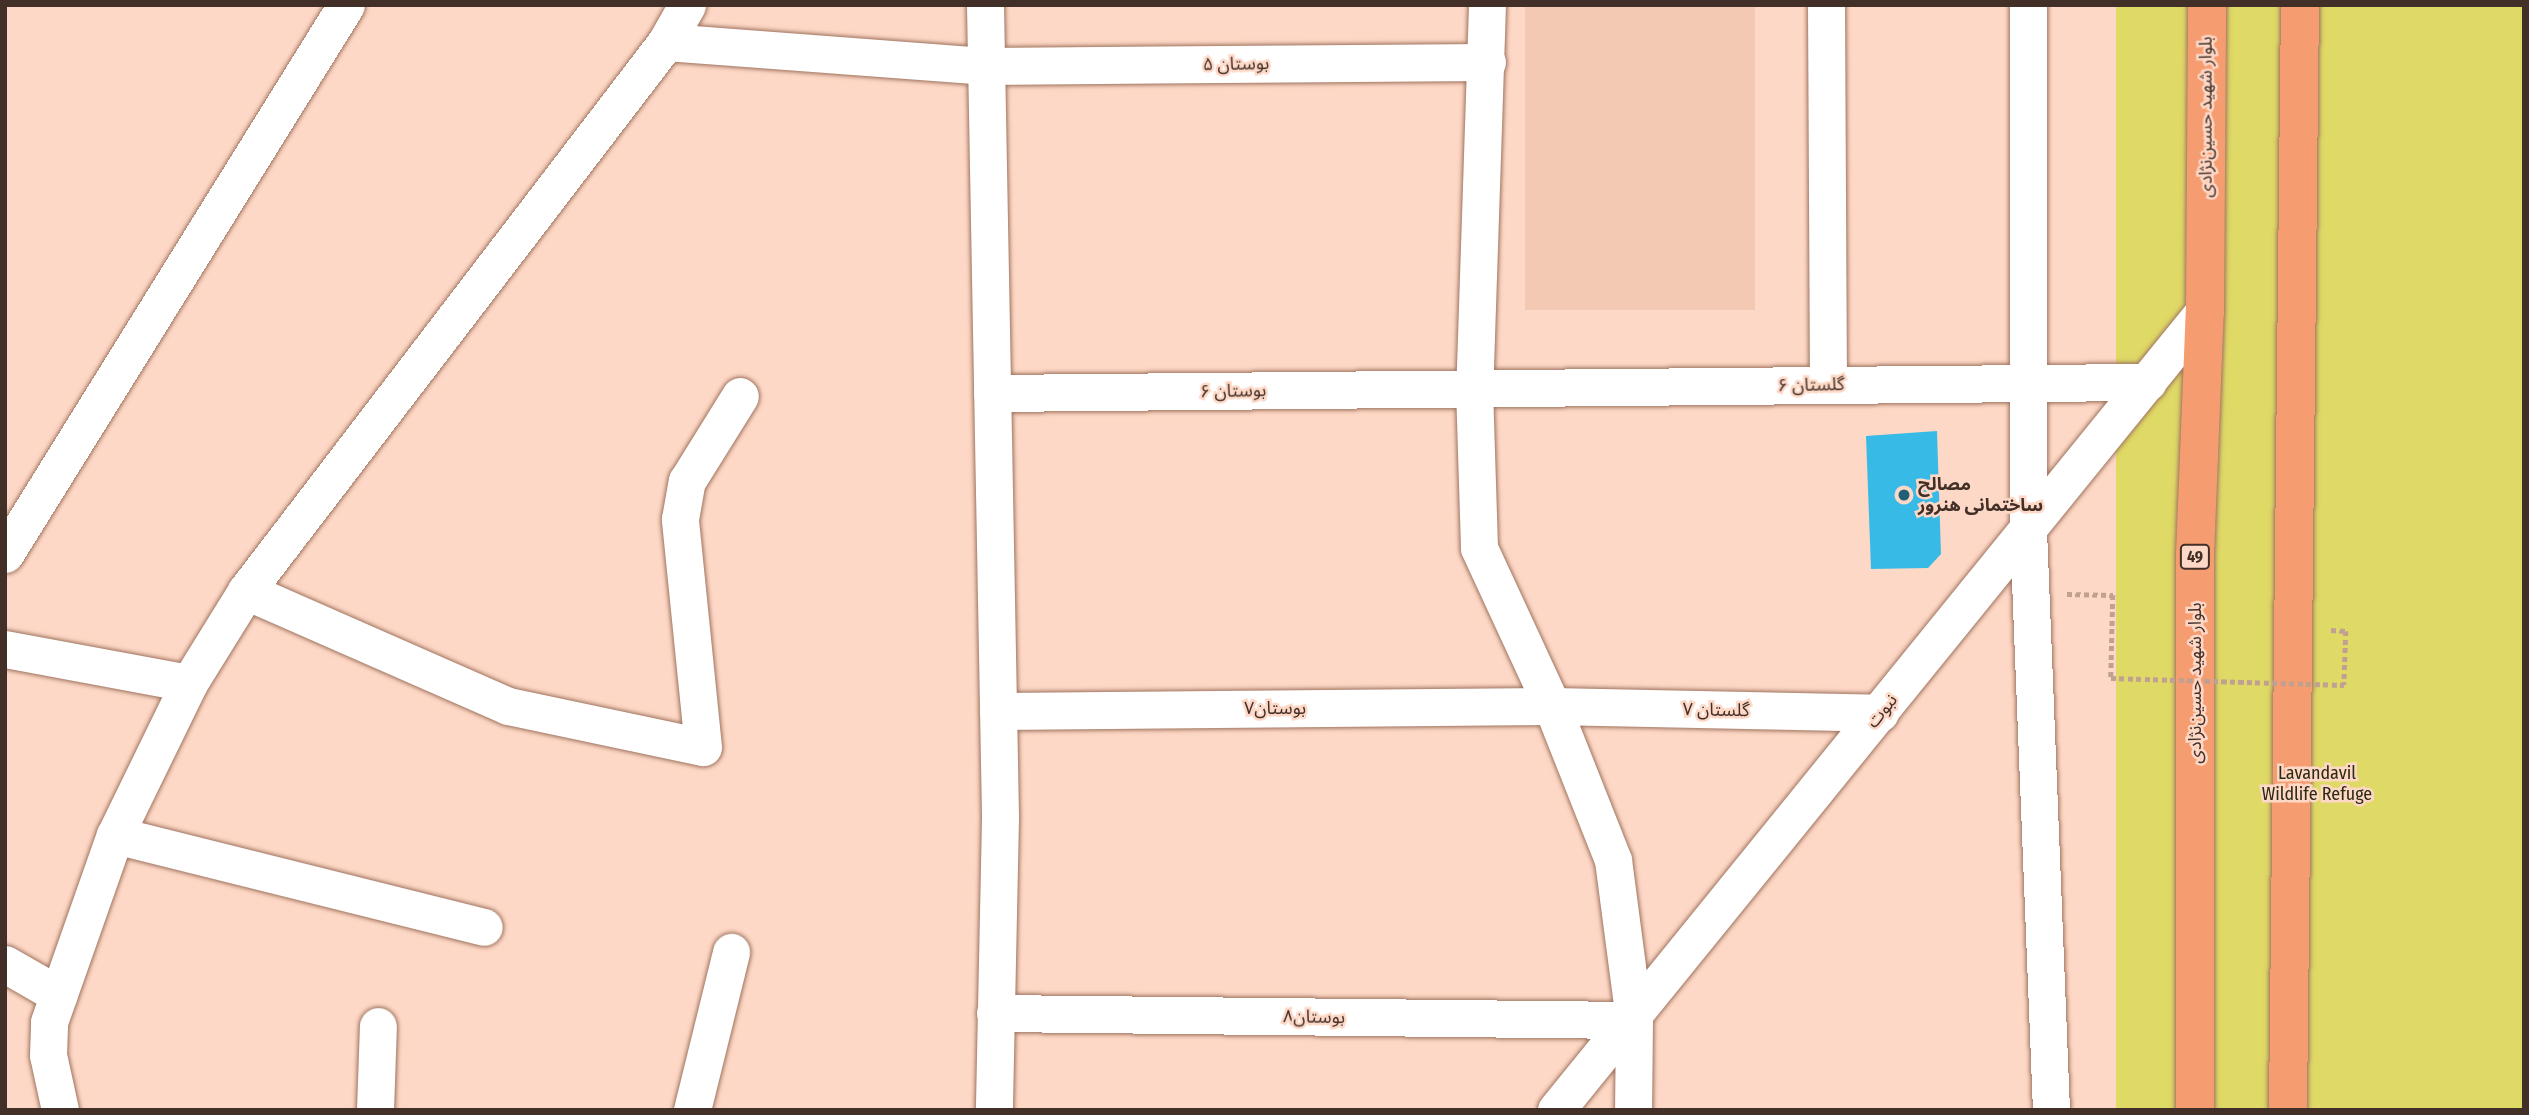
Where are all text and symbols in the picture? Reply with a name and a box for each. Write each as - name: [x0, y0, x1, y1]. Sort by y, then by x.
- street label: بلوار شهید حسین‌نژادی: [2195, 36, 2217, 198]
- street label: بوستان ۵: [1203, 53, 1269, 75]
- street label: گلستان ۶: [1777, 374, 1845, 396]
- street label: بوستان ۶: [1200, 380, 1266, 402]
- place label: مصالح ساختمانی هنرور: [1918, 474, 2043, 516]
- marker: مصالح ساختمانی هنرور: [1896, 487, 1912, 503]
- road number: 49: [2179, 544, 2211, 570]
- street label: بلوار شهید حسین‌نژادی: [2184, 602, 2206, 764]
- street label: نبوت: [1862, 690, 1902, 732]
- street label: بوستان۷: [1244, 697, 1306, 719]
- street label: گلستان ۷: [1682, 699, 1750, 721]
- park label: Lavandavil Wildlife Refuge: [2262, 763, 2372, 806]
- street label: بوستان۸: [1283, 1006, 1345, 1028]

